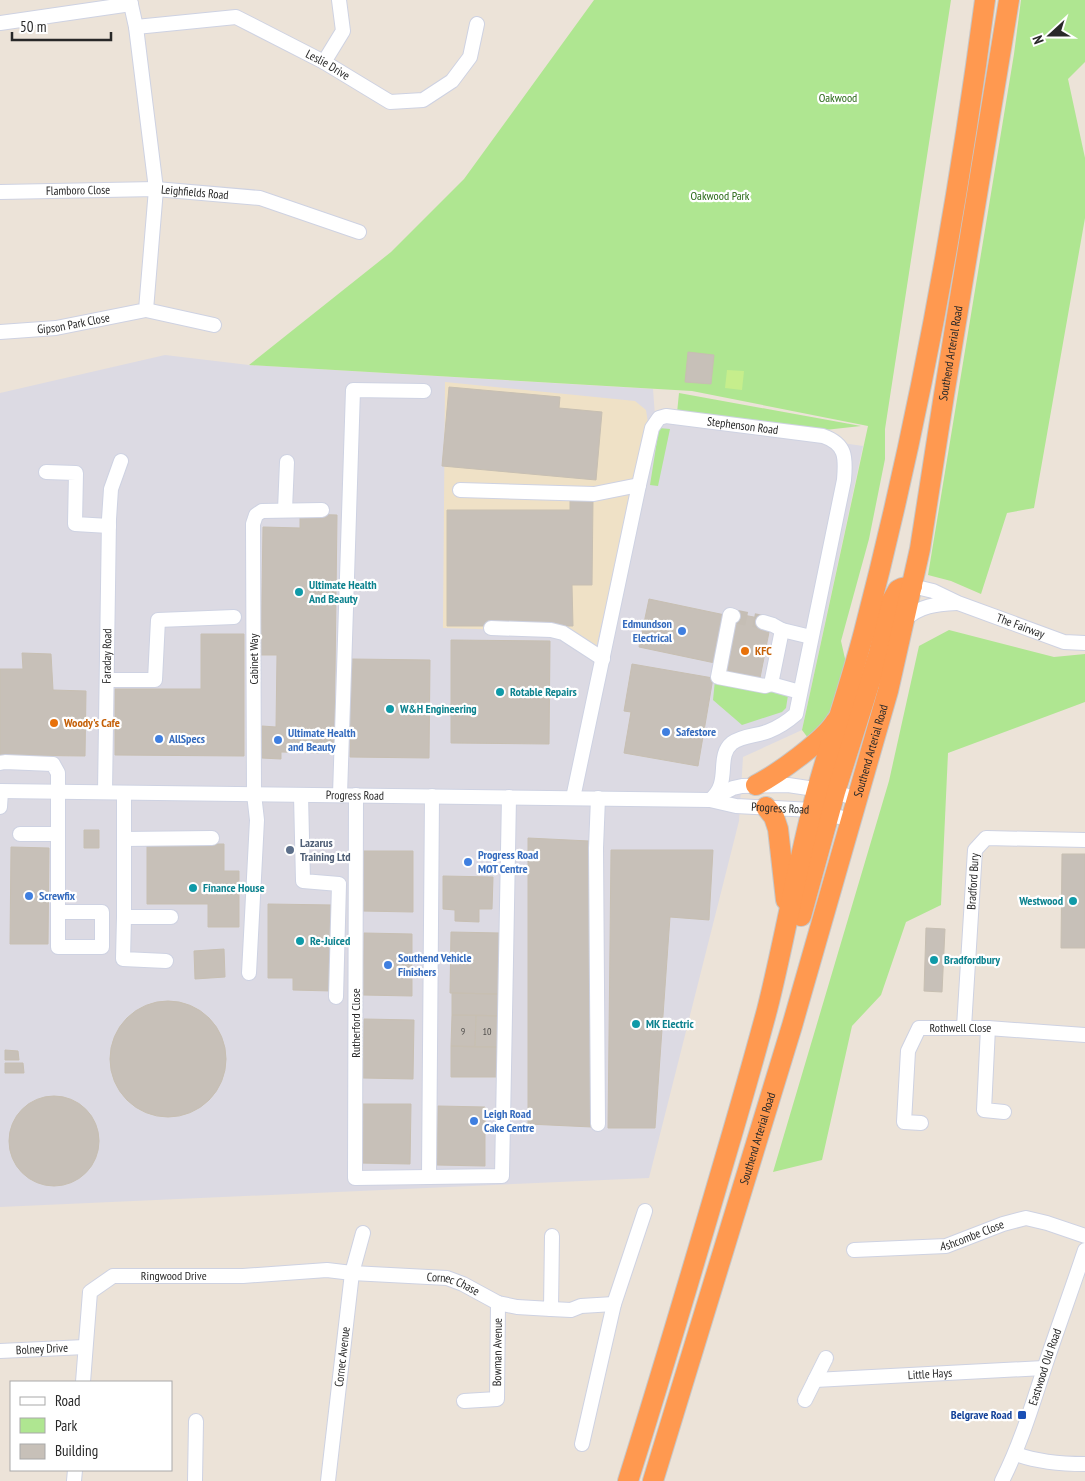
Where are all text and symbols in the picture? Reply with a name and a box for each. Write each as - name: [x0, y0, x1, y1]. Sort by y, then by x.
- scale bar: [12, 10, 111, 42]
- north arrow: [1025, 10, 1075, 60]
- text: 50 m: [20, 17, 46, 36]
- text: N: [1028, 33, 1048, 46]
- street label: Leslie Drive: [303, 46, 353, 83]
- park label: Oakwood: [819, 90, 857, 105]
- street label: Leighfields Road: [160, 181, 229, 202]
- street label: Flamboro Close: [46, 182, 110, 198]
- park label: Oakwood Park: [691, 188, 750, 203]
- street label: Southend Arterial Road: [935, 305, 966, 402]
- street label: Gipson Park Close: [37, 309, 111, 336]
- street label: Stephenson Road: [706, 413, 779, 437]
- place label: Ultimate Health And Beauty: [308, 577, 377, 606]
- marker: Ultimate Health And Beauty: [293, 586, 305, 598]
- street label: The Fairway: [995, 610, 1047, 641]
- place label: Edmundson Electrical: [623, 616, 672, 645]
- marker: Edmundson Electrical: [676, 625, 688, 637]
- street label: Faraday Road: [99, 628, 114, 684]
- street label: Cabinet Way: [246, 633, 261, 684]
- place label: KFC: [755, 643, 772, 658]
- marker: KFC: [739, 645, 751, 657]
- place label: Rotable Repairs: [510, 684, 577, 699]
- marker: Rotable Repairs: [494, 686, 506, 698]
- place label: W&H Engineering: [399, 701, 477, 716]
- marker: W&H Engineering: [384, 703, 396, 715]
- street label: Southend Arterial Road: [850, 703, 891, 799]
- place label: Woody's Cafe: [63, 715, 120, 730]
- marker: Woody's Cafe: [48, 717, 60, 729]
- place label: Safestore: [676, 724, 716, 739]
- place label: Ultimate Health and Beauty: [288, 725, 356, 754]
- marker: Safestore: [660, 726, 672, 738]
- place label: AllSpecs: [168, 731, 205, 746]
- marker: AllSpecs: [153, 733, 165, 745]
- marker: Ultimate Health and Beauty: [272, 734, 284, 746]
- street label: Progress Road: [326, 787, 384, 803]
- street label: Progress Road: [751, 799, 810, 817]
- place label: Lazarus Training Ltd: [300, 835, 351, 864]
- marker: Lazarus Training Ltd: [284, 844, 296, 856]
- place label: Progress Road MOT Centre: [478, 847, 538, 876]
- street label: Bradford Bury: [963, 852, 982, 910]
- marker: Progress Road MOT Centre: [462, 856, 474, 868]
- place label: Finance House: [203, 880, 265, 895]
- marker: Finance House: [187, 882, 199, 894]
- place label: Screwfix: [39, 888, 76, 903]
- marker: Screwfix: [23, 890, 35, 902]
- place label: Westwood: [1018, 893, 1063, 908]
- marker: Westwood: [1067, 895, 1079, 907]
- place label: Re-Juiced: [310, 933, 350, 948]
- marker: Re-Juiced: [294, 935, 306, 947]
- place label: Southend Vehicle Finishers: [398, 950, 472, 979]
- place label: Bradfordbury: [944, 952, 1000, 967]
- marker: Bradfordbury: [928, 954, 940, 966]
- marker: Southend Vehicle Finishers: [382, 959, 394, 971]
- street label: Rutherford Close: [348, 988, 363, 1058]
- place label: MK Electric: [646, 1016, 694, 1031]
- marker: MK Electric: [630, 1018, 642, 1030]
- street label: Rothwell Close: [930, 1020, 992, 1035]
- house number: 9: [461, 1025, 465, 1038]
- house number: 10: [483, 1025, 492, 1038]
- street label: Southend Arterial Road: [736, 1090, 778, 1186]
- place label: Leigh Road Cake Centre: [484, 1106, 534, 1135]
- marker: Leigh Road Cake Centre: [468, 1115, 480, 1127]
- street label: Ashcombe Close: [940, 1216, 1006, 1253]
- street label: Ringwood Drive: [141, 1268, 207, 1283]
- street label: Cornec Chase: [426, 1269, 482, 1299]
- street label: Bowman Avenue: [489, 1318, 505, 1386]
- street label: Cornec Avenue: [331, 1326, 353, 1388]
- street label: Eastwood Old Road: [1025, 1326, 1064, 1407]
- street label: Bolney Drive: [15, 1340, 68, 1357]
- street label: Little Hays: [907, 1365, 952, 1382]
- legend: [10, 1381, 172, 1471]
- text: Road: [55, 1391, 81, 1410]
- place label: Belgrave Road: [951, 1407, 1012, 1422]
- marker: Belgrave Road: [1016, 1409, 1028, 1421]
- text: Park: [55, 1416, 77, 1435]
- text: Building: [55, 1441, 98, 1460]

